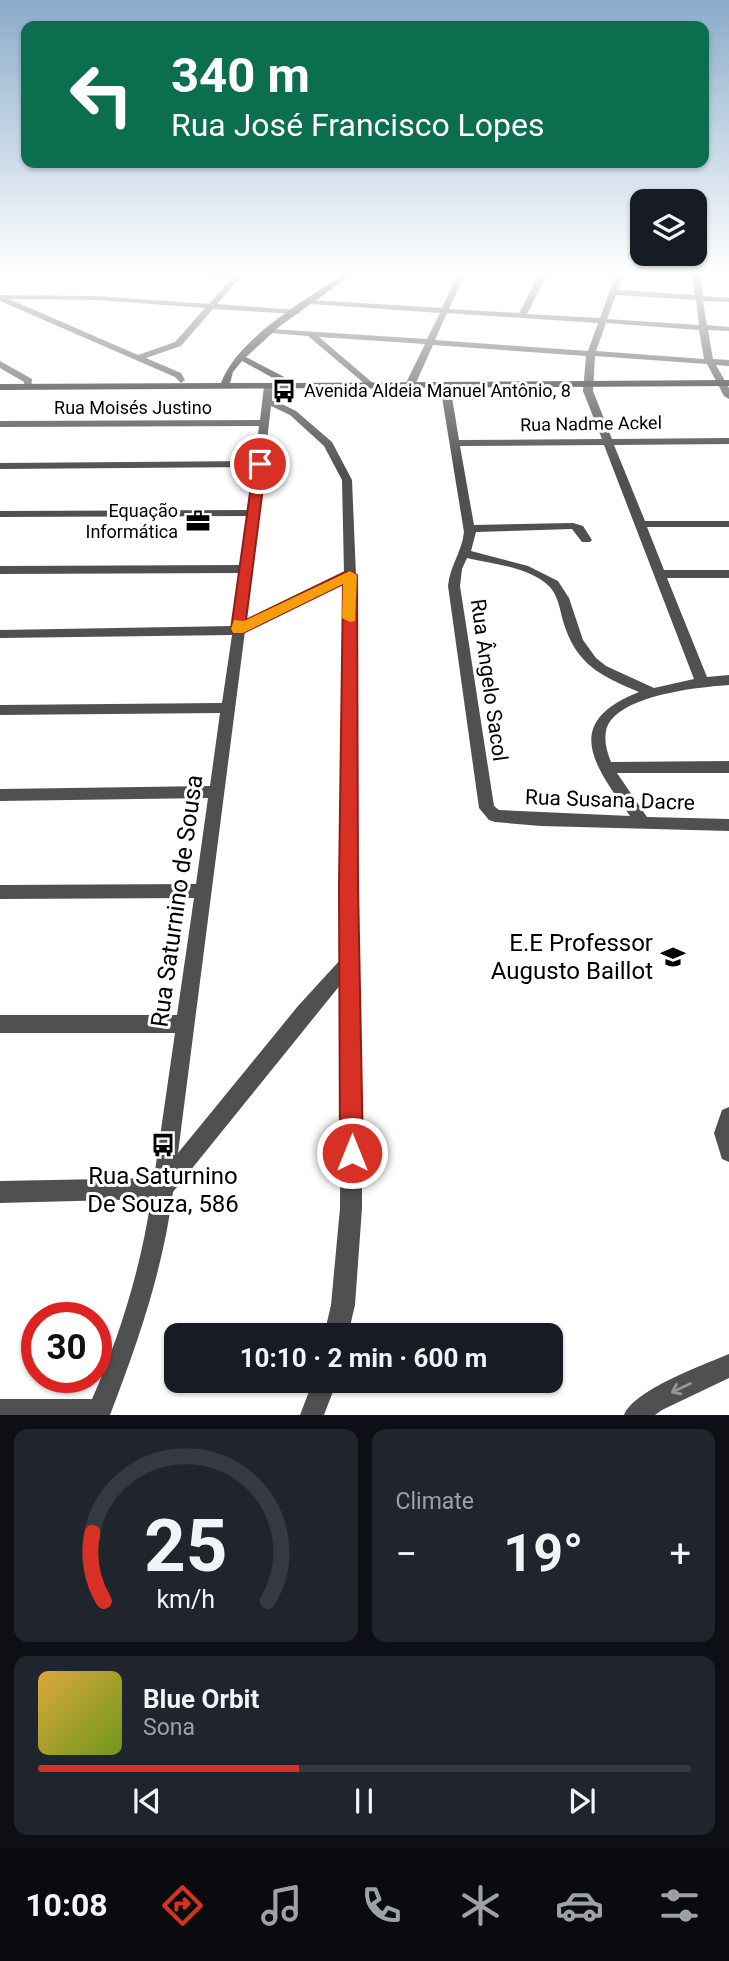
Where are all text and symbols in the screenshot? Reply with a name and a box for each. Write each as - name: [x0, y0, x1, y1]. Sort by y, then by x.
- text: 340 m: [171, 47, 310, 104]
- icon: left: [56, 49, 147, 140]
- text: Rua José Francisco Lopes: [171, 106, 545, 144]
- map controls: [630, 189, 707, 266]
- button: layers: [630, 189, 707, 266]
- bus stop icon: Avenida Aldeia Manuel Antônio, 8: [270, 377, 298, 405]
- place label: Avenida Aldeia Manuel Antônio, 8: [304, 380, 571, 401]
- street label: Rua Moisés Justino: [54, 397, 212, 418]
- street label: Rua Nadme Ackel: [520, 412, 662, 435]
- pin: [230, 434, 290, 494]
- icon: arrive: [241, 445, 279, 483]
- place label: Equação Informática: [85, 500, 178, 542]
- office icon: Equação Informática: [184, 507, 212, 535]
- street label: Rua Ângelo Sacol: [466, 597, 512, 763]
- street label: Rua Saturnino de Sousa: [145, 773, 209, 1029]
- street label: Rua Susana Dacre: [525, 785, 695, 815]
- place label: E.E Professor Augusto Baillot: [491, 929, 653, 985]
- school or university icon: E.E Professor Augusto Baillot: [659, 943, 687, 971]
- position arrow: [315, 1116, 389, 1190]
- bus stop icon: Rua Saturnino De Souza, 586: [149, 1131, 177, 1159]
- place label: Rua Saturnino De Souza, 586: [87, 1162, 239, 1218]
- speed limit sign: 30: [21, 1302, 112, 1393]
- text: 10:10 · 2 min · 600 m: [240, 1343, 487, 1373]
- one-way arrow: [671, 1382, 692, 1395]
- text: Climate: [396, 1488, 474, 1515]
- text: 25: [144, 1504, 228, 1590]
- text: 19°: [503, 1523, 583, 1584]
- text: −: [396, 1532, 417, 1576]
- text: +: [669, 1532, 691, 1576]
- text: km/h: [156, 1585, 215, 1614]
- text: Blue Orbit: [143, 1684, 259, 1714]
- text: Sona: [143, 1714, 195, 1741]
- icon: previous: [128, 1782, 166, 1820]
- icon: pause: [345, 1782, 383, 1820]
- icon: next: [563, 1782, 601, 1820]
- icon: directions: [158, 1881, 207, 1930]
- icon: music: [257, 1881, 306, 1930]
- icon: phone: [357, 1881, 406, 1930]
- icon: climate: [456, 1881, 505, 1930]
- icon: car: [555, 1881, 604, 1930]
- icon: filters: [655, 1881, 704, 1930]
- text: 10:08: [25, 1886, 108, 1924]

